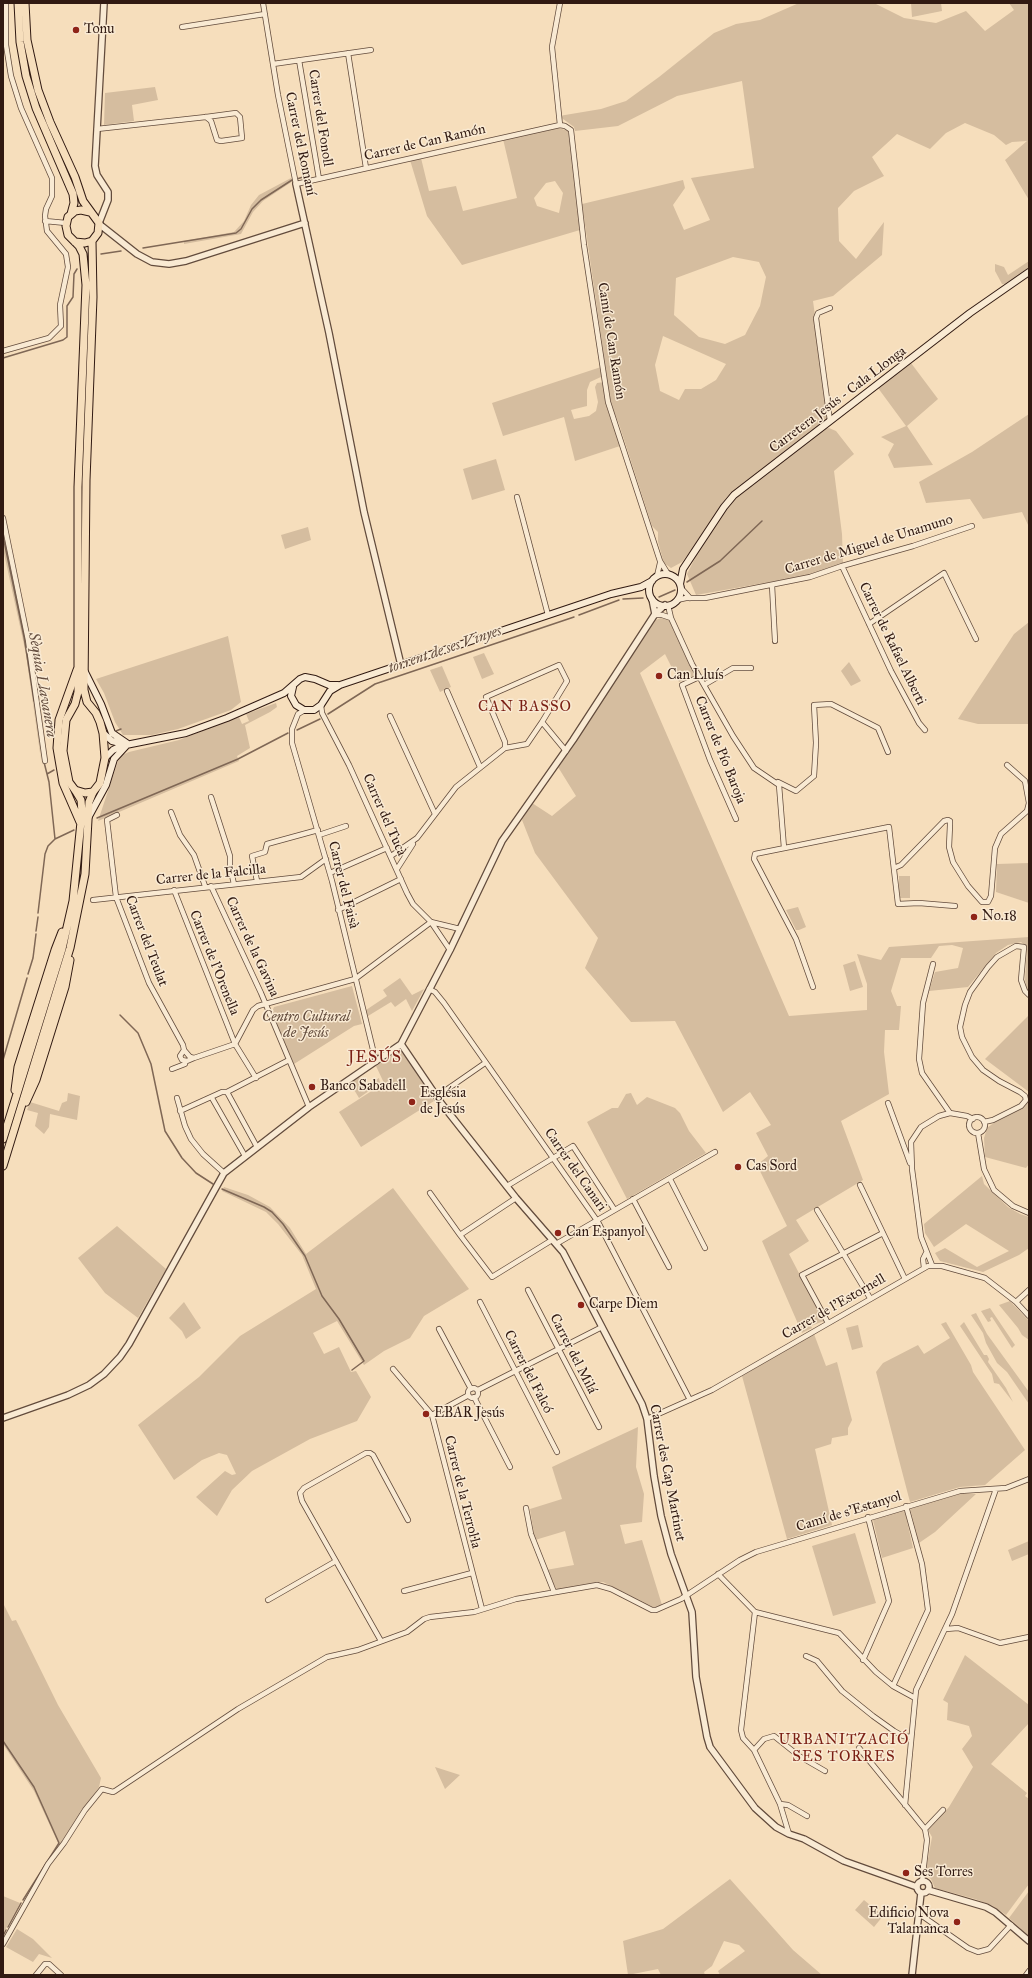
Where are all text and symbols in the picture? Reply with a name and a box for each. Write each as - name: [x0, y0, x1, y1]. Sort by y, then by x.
- place label: Tonu: [84, 22, 115, 38]
- marker: Tonu: [71, 25, 81, 35]
- street label: Carrer del Fonoll: [304, 68, 336, 168]
- street label: Carrer del Romaní: [281, 91, 319, 197]
- street label: Carrer de Can Ramón: [363, 121, 487, 165]
- street label: Camí de Can Ramón: [593, 281, 629, 401]
- street label: Carretera Jesús - Cala Llonga: [766, 343, 910, 457]
- street label: Carrer de Miguel de Unamuno: [783, 511, 955, 579]
- street label: Carrer de Rafael Alberti: [855, 580, 929, 708]
- water label: torrent de ses Vinyes: [386, 622, 504, 678]
- water label: Sèquia Llavanera: [24, 631, 60, 739]
- place label: Can Lluís: [667, 668, 724, 684]
- marker: Can Lluís: [654, 671, 664, 681]
- street label: Carrer de Pío Baroja: [691, 694, 749, 806]
- district label: CAN BASSO: [478, 698, 572, 716]
- street label: Carrer del Tucà: [358, 771, 410, 859]
- street label: Carrer del Faisà: [324, 840, 362, 930]
- street label: Carrer de la Falcilla: [155, 861, 267, 889]
- street label: Carrer del Teulat: [121, 893, 171, 989]
- street label: Carrer de la Gavina: [221, 894, 283, 1000]
- street label: Carrer de l'Orenella: [185, 908, 243, 1018]
- place label: No.18: [982, 909, 1017, 925]
- marker: No.18: [969, 912, 979, 922]
- park label: Centro Cultural de Jesús: [262, 1010, 350, 1042]
- district label: JESÚS: [348, 1048, 402, 1068]
- place label: Banco Sabadell: [320, 1079, 406, 1095]
- marker: Banco Sabadell: [307, 1082, 317, 1092]
- place label: Església de Jesús: [420, 1086, 466, 1118]
- marker: Església de Jesús: [407, 1097, 417, 1107]
- street label: Carrer del Canari: [540, 1125, 610, 1215]
- place label: Cas Sord: [746, 1159, 797, 1175]
- marker: Cas Sord: [733, 1162, 743, 1172]
- place label: Can Espanyol: [566, 1225, 645, 1241]
- marker: Can Espanyol: [553, 1228, 563, 1238]
- street label: Carrer de l'Estornell: [779, 1271, 889, 1343]
- place label: Carpe Diem: [589, 1297, 658, 1313]
- marker: Carpe Diem: [576, 1300, 586, 1310]
- street label: Carrer del Milá: [546, 1311, 600, 1397]
- street label: Carrer del Falcó: [500, 1328, 556, 1416]
- street label: Carrer des Cap Martinet: [645, 1403, 689, 1543]
- place label: EBAR Jesús: [434, 1406, 504, 1422]
- marker: EBAR Jesús: [421, 1409, 431, 1419]
- street label: Carrer de la Terrol·la: [440, 1434, 484, 1550]
- street label: Camí de s'Estanyol: [794, 1488, 904, 1536]
- district label: URBANITZACIÓ SES TORRES: [779, 1731, 909, 1766]
- place label: Ses Torres: [914, 1865, 973, 1881]
- marker: Ses Torres: [901, 1868, 911, 1878]
- place label: Edificio Nova Talamanca: [869, 1906, 949, 1938]
- marker: Edificio Nova Talamanca: [952, 1917, 962, 1927]

